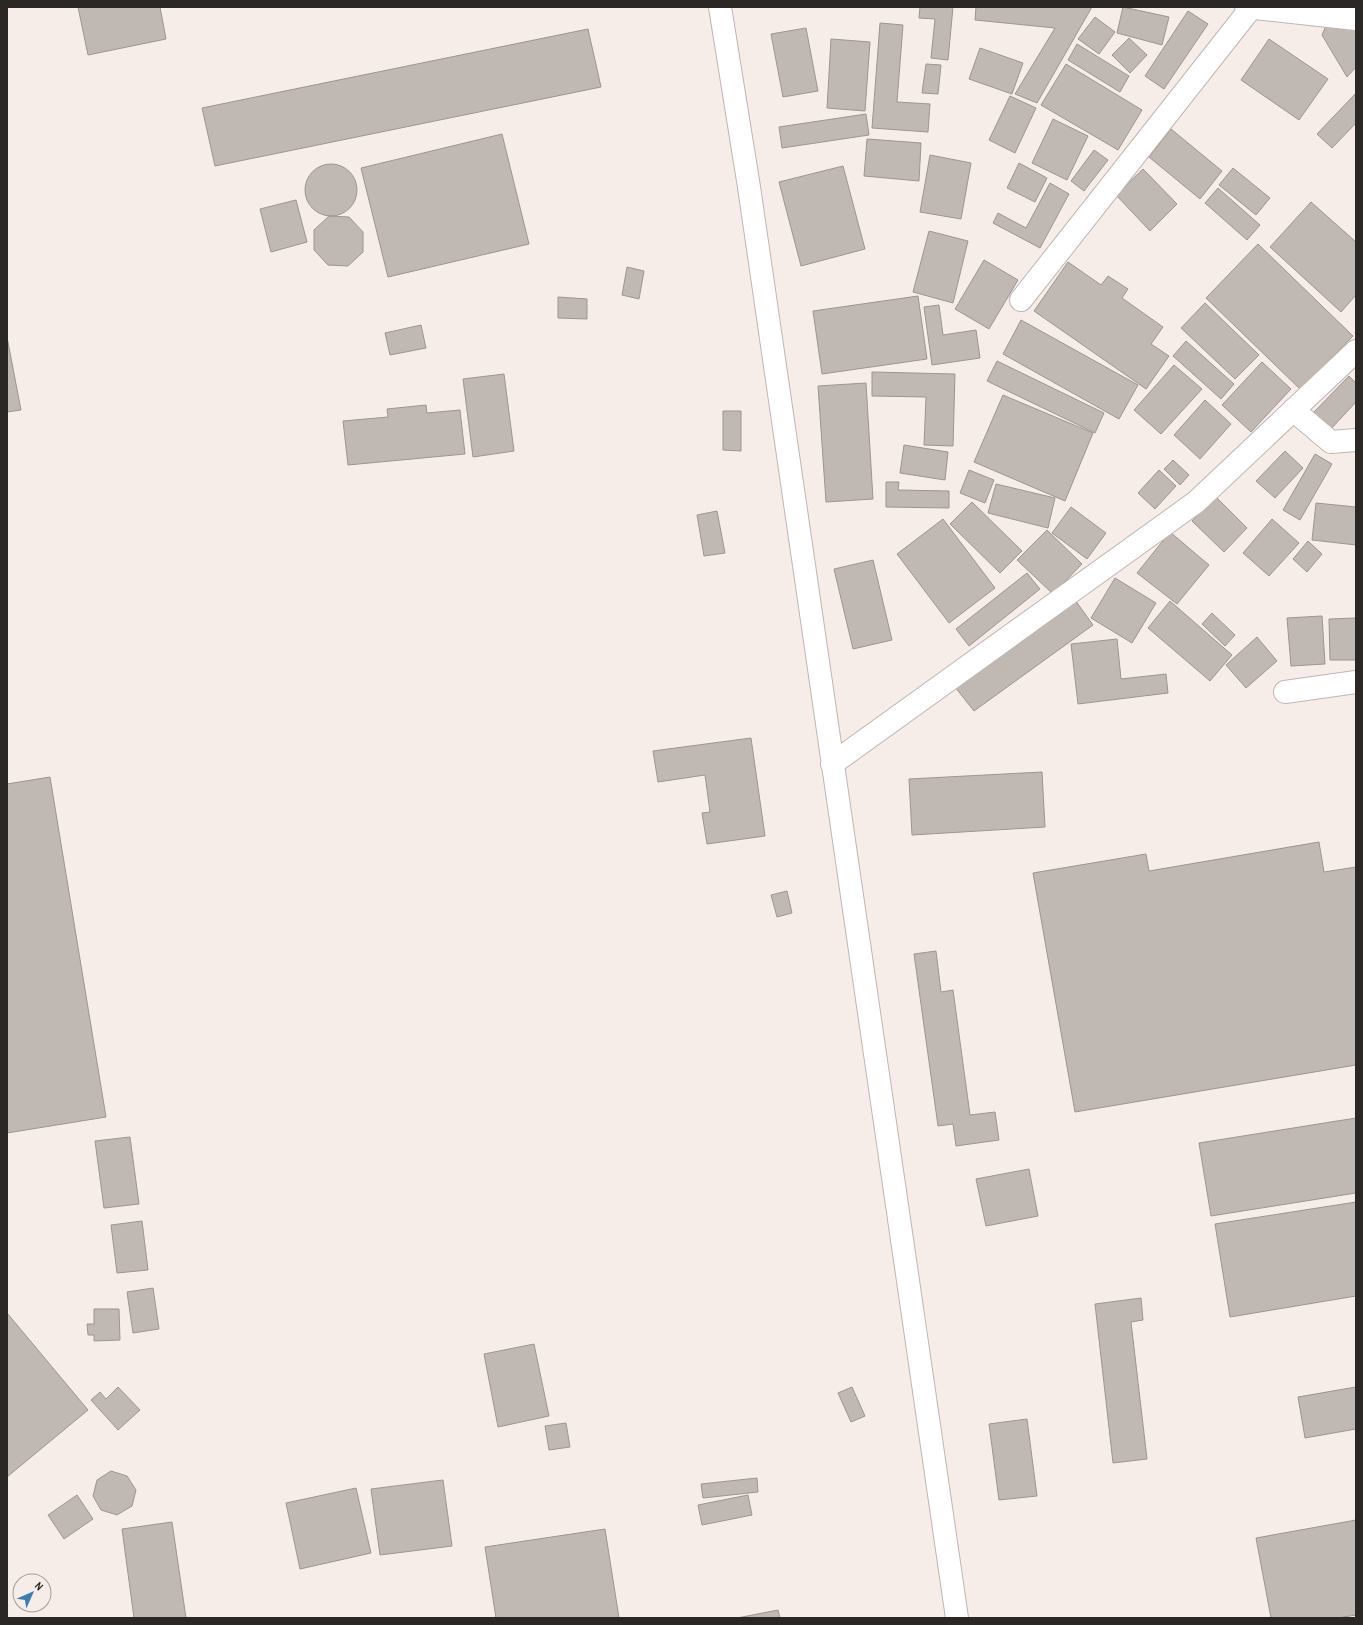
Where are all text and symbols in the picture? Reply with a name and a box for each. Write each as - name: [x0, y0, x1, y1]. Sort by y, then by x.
- north arrow: [12, 1573, 52, 1613]
- text: N: [32, 1579, 46, 1593]

